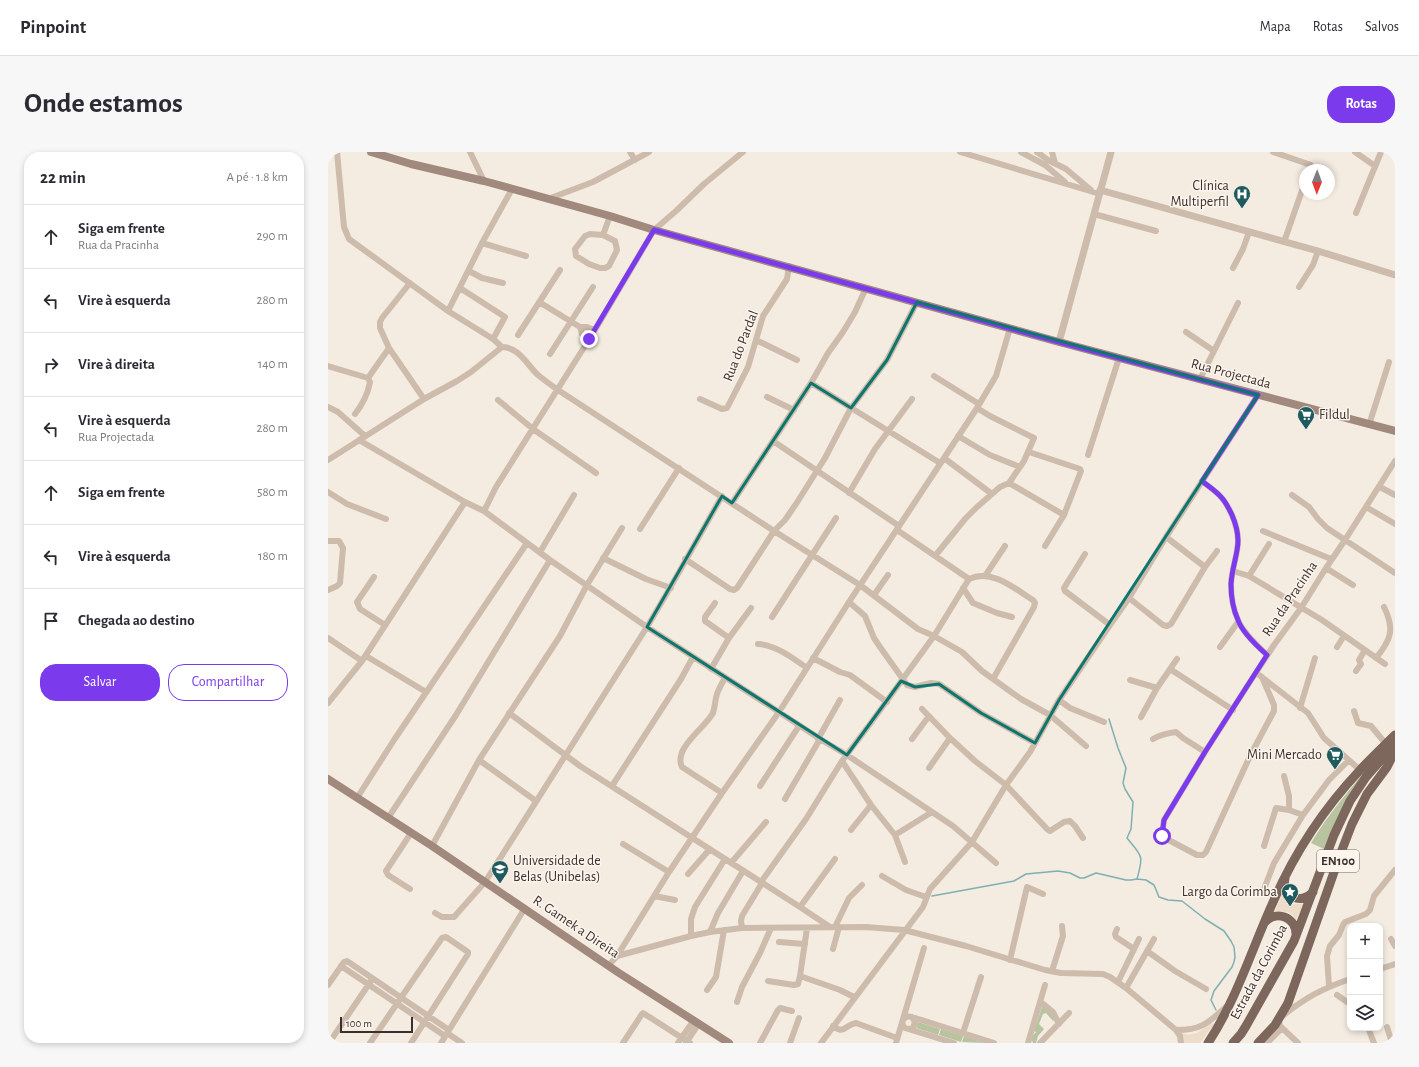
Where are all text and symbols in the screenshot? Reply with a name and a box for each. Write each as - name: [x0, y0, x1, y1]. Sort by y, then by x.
- text: Pinpoint: [20, 18, 86, 37]
- text: Mapa: [1260, 20, 1291, 34]
- text: Rotas: [1313, 20, 1343, 34]
- text: Salvos: [1365, 20, 1399, 34]
- button: Rotas: [1327, 86, 1395, 123]
- text: Onde estamos: [24, 90, 183, 118]
- north arrow: [1299, 164, 1335, 200]
- text: 22 min: [40, 169, 86, 186]
- text: A pé · 1.8 km: [226, 171, 288, 184]
- place label: Clínica Multiperfil: [1170, 179, 1230, 209]
- hospital icon: Clínica Multiperfil: [1232, 184, 1252, 209]
- text: Siga em frente: [78, 221, 165, 236]
- icon: ahead: [40, 226, 62, 248]
- text: 290 m: [257, 230, 288, 243]
- text: Rua da Pracinha: [78, 239, 159, 252]
- icon: left: [40, 290, 62, 312]
- text: Vire à esquerda: [78, 293, 171, 308]
- text: 280 m: [257, 294, 288, 307]
- street label: Rua do Pardal: [721, 309, 761, 383]
- route end: [580, 330, 598, 348]
- icon: right: [40, 354, 62, 376]
- text: Vire à direita: [78, 357, 155, 372]
- street label: Rua Projectada: [1190, 357, 1273, 392]
- text: 140 m: [258, 358, 288, 371]
- supermarket icon: Fildul: [1296, 405, 1316, 430]
- place label: Fildul: [1319, 408, 1350, 422]
- text: Vire à esquerda: [78, 413, 171, 428]
- icon: left: [40, 418, 62, 440]
- text: 280 m: [257, 422, 288, 435]
- text: Rua Projectada: [78, 431, 154, 444]
- icon: ahead: [40, 482, 62, 504]
- text: Siga em frente: [78, 485, 165, 500]
- text: 580 m: [257, 486, 288, 499]
- icon: left: [40, 546, 62, 568]
- text: Vire à esquerda: [78, 549, 171, 564]
- text: 180 m: [258, 550, 288, 563]
- street label: Rua da Pracinha: [1260, 559, 1320, 639]
- icon: arrive: [40, 610, 62, 632]
- text: Chegada ao destino: [78, 613, 195, 628]
- button: Salvar: [40, 664, 160, 701]
- button: Compartilhar: [168, 664, 288, 701]
- supermarket icon: Mini Mercado: [1325, 745, 1345, 770]
- place label: Mini Mercado: [1247, 748, 1322, 762]
- route start: [1153, 827, 1171, 845]
- road number: EN100: [1317, 850, 1359, 872]
- place label: Universidade de Belas (Unibelas): [513, 854, 601, 884]
- school or university icon: Universidade de Belas (Unibelas): [490, 859, 510, 884]
- place icon: Largo da Corimba: [1280, 882, 1300, 907]
- place label: Largo da Corimba: [1182, 885, 1278, 899]
- street label: R. Gamek a Direita: [530, 893, 622, 961]
- street label: Estrada da Corimba: [1228, 922, 1290, 1022]
- map controls: [1347, 923, 1383, 1031]
- button: +: [1347, 923, 1383, 959]
- button: −: [1347, 959, 1383, 995]
- button: layers: [1347, 995, 1383, 1031]
- scale bar: [340, 1015, 413, 1034]
- text: 100 m: [346, 1018, 372, 1029]

